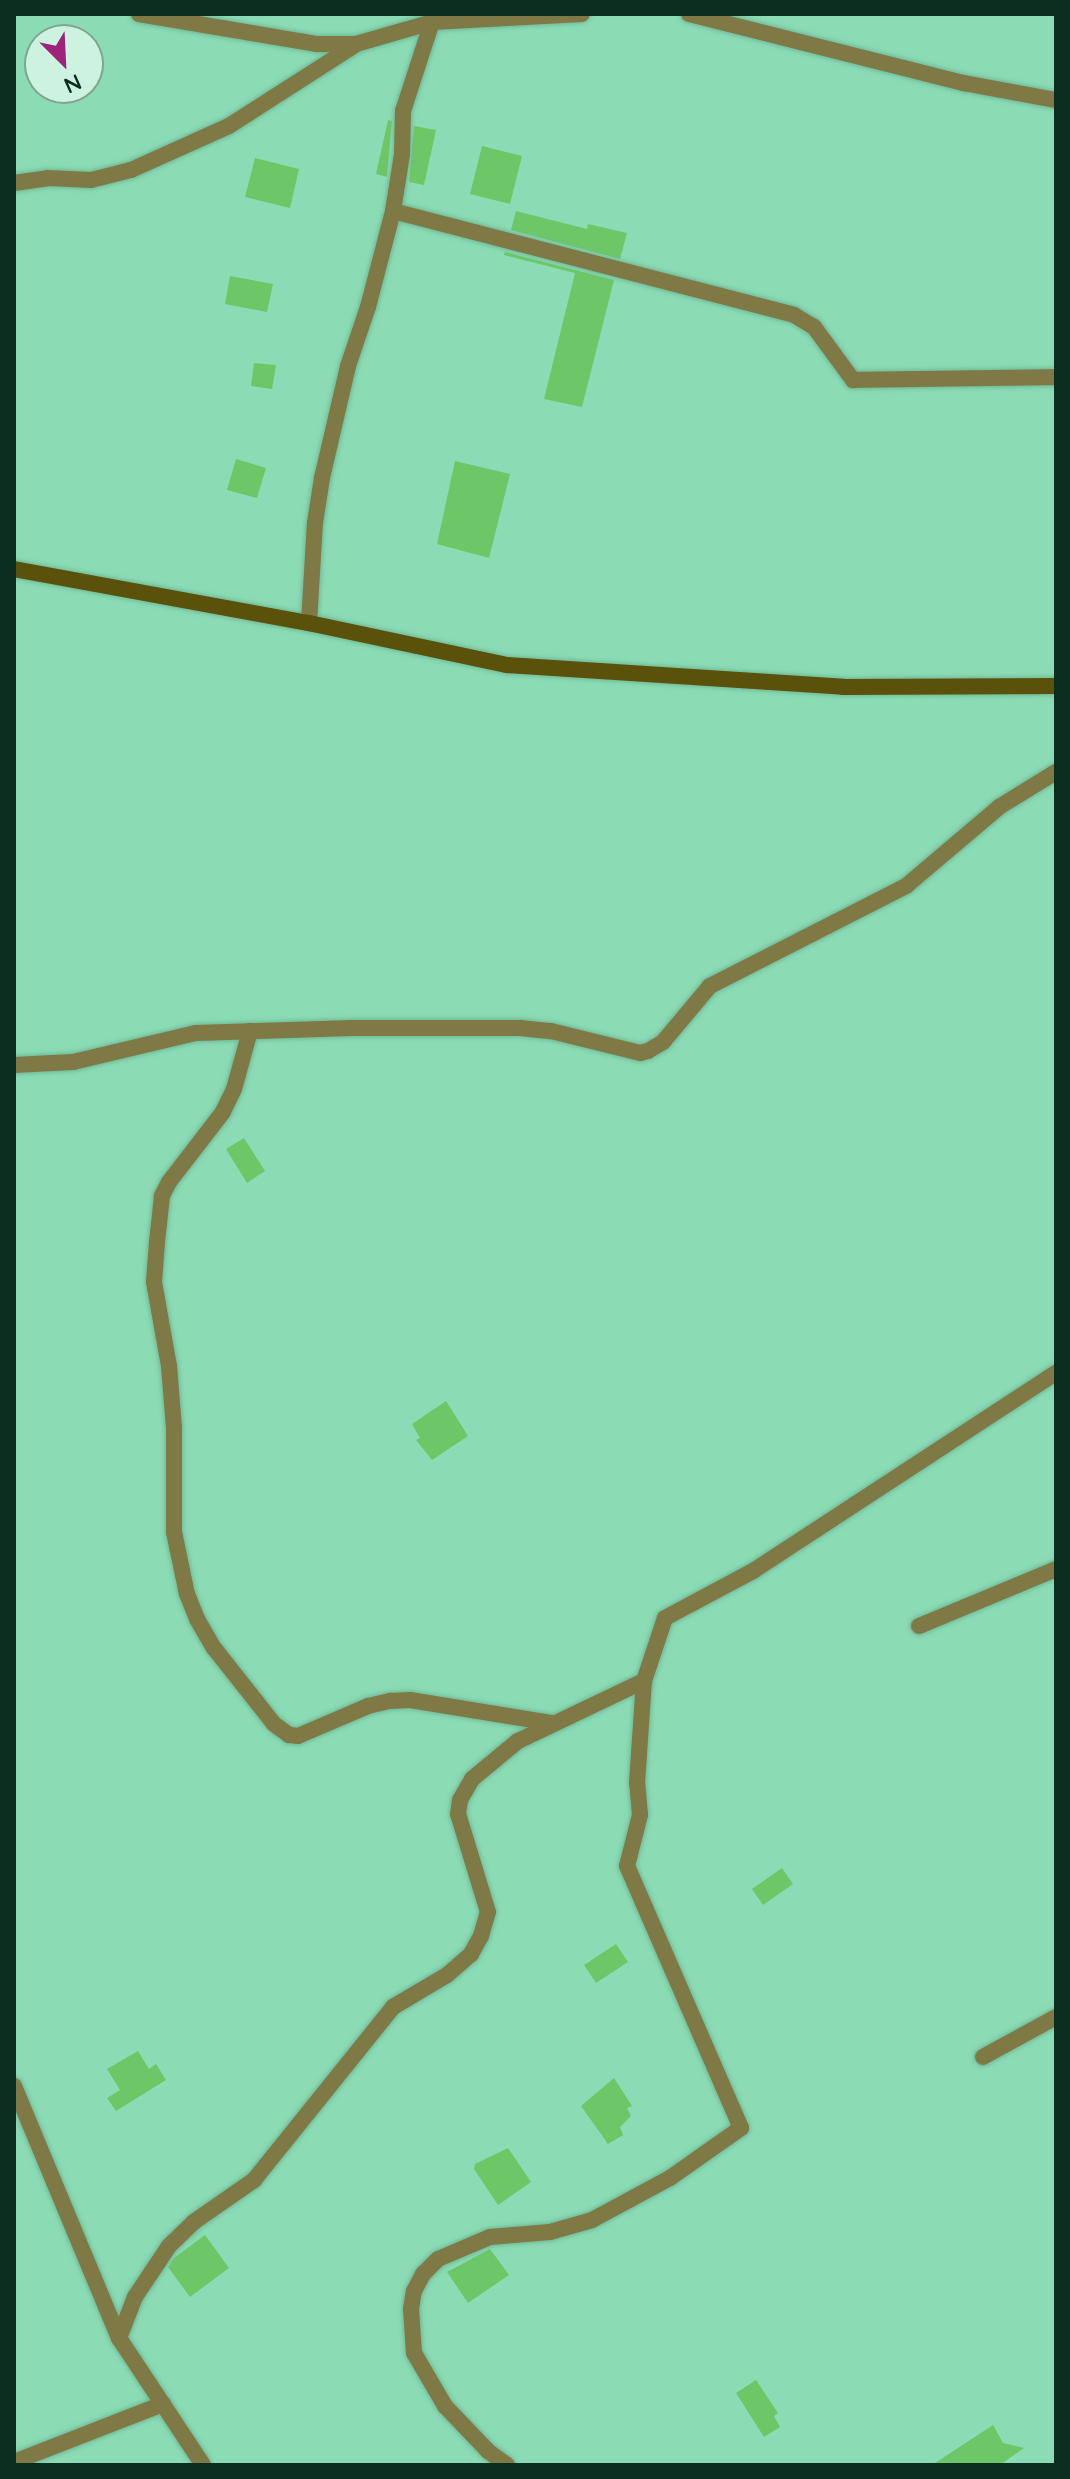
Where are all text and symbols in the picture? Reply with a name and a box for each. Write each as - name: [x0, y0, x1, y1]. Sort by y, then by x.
- north arrow: [24, 24, 104, 104]
- text: N: [60, 68, 86, 100]

